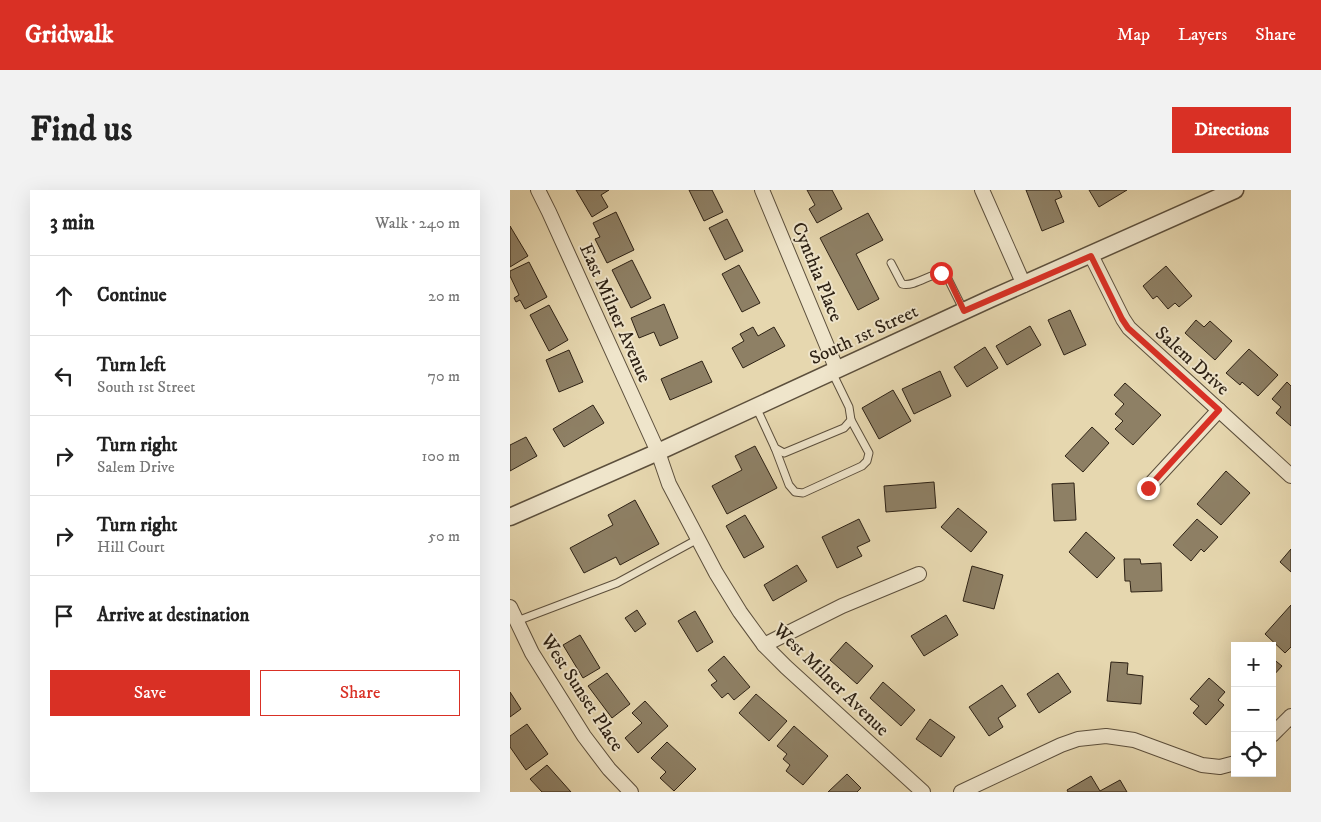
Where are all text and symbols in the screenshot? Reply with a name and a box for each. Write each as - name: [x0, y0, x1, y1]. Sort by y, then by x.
- text: Gridwalk: [25, 20, 113, 50]
- text: Map: [1117, 24, 1150, 46]
- text: Layers: [1178, 24, 1227, 46]
- text: Share: [1255, 24, 1296, 46]
- button: Directions: [1172, 107, 1291, 153]
- text: Find us: [30, 108, 132, 152]
- text: 3 min: [50, 210, 95, 236]
- text: Walk · 240 m: [375, 213, 460, 233]
- street label: Cynthia Place: [787, 219, 847, 325]
- street label: East Milner Avenue: [574, 240, 656, 386]
- route start: [930, 262, 953, 285]
- icon: ahead: [50, 282, 78, 310]
- text: Continue: [97, 284, 167, 307]
- text: 20 m: [428, 286, 460, 306]
- street label: South 1st Street: [806, 300, 922, 370]
- street label: Salem Drive: [1150, 322, 1234, 400]
- text: Turn left: [97, 354, 166, 377]
- icon: left: [50, 362, 78, 390]
- text: 70 m: [428, 366, 460, 386]
- text: South 1st Street: [97, 377, 195, 397]
- text: Turn right: [97, 434, 177, 457]
- icon: right: [50, 442, 78, 470]
- text: 100 m: [422, 446, 460, 466]
- text: Salem Drive: [97, 457, 175, 477]
- route end: [1137, 477, 1160, 500]
- text: Turn right: [97, 514, 177, 537]
- icon: right: [50, 522, 78, 550]
- text: 50 m: [428, 526, 460, 546]
- text: Hill Court: [97, 537, 165, 557]
- icon: arrive: [50, 602, 78, 630]
- text: Arrive at destination: [97, 604, 249, 627]
- street label: West Milner Avenue: [767, 618, 894, 741]
- street label: West Sunset Place: [535, 629, 629, 756]
- map controls: [1231, 642, 1276, 777]
- button: +: [1231, 642, 1276, 687]
- button: Save: [50, 670, 250, 716]
- button: Share: [260, 670, 460, 716]
- button: −: [1231, 687, 1276, 732]
- button: locate: [1231, 732, 1276, 777]

